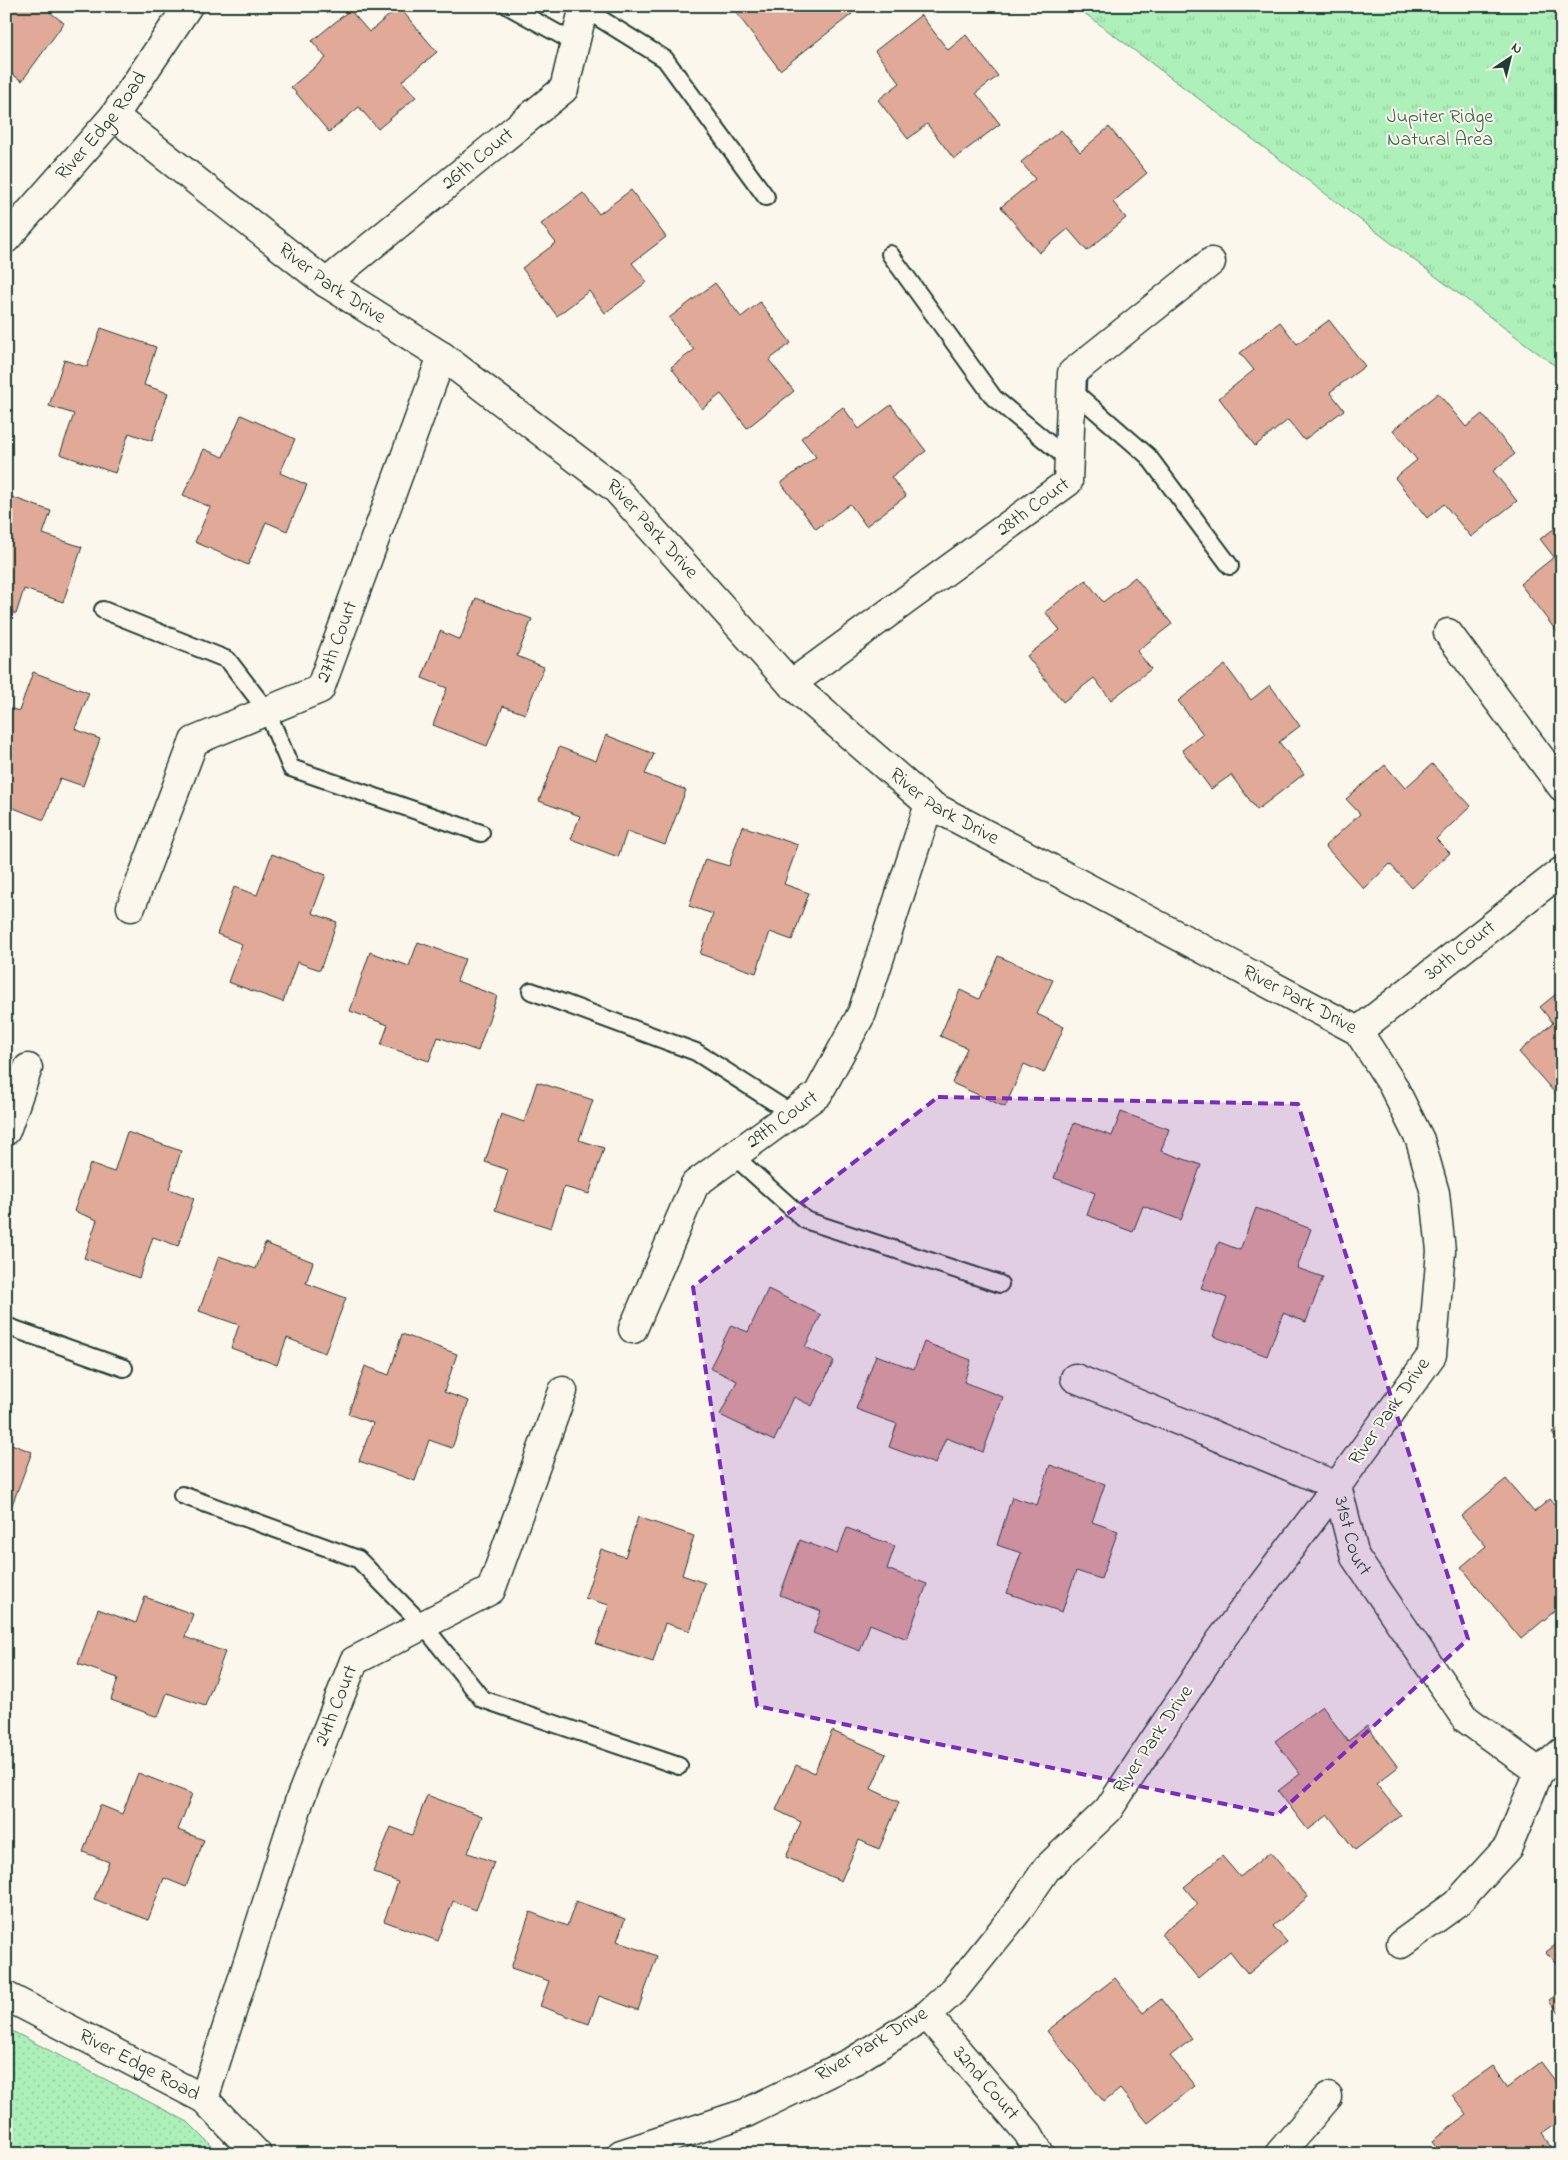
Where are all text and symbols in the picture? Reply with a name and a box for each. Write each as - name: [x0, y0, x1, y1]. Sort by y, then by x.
- north arrow: [1486, 32, 1536, 82]
- text: N: [1507, 37, 1526, 60]
- street label: River Edge Road: [49, 66, 154, 187]
- park label: Jupiter Ridge Natural Area: [1387, 103, 1493, 155]
- street label: 26th Court: [436, 121, 521, 197]
- street label: River Park Drive: [272, 236, 391, 332]
- street label: 28th Court: [991, 470, 1076, 544]
- street label: River Park Drive: [600, 472, 705, 586]
- street label: 27th Court: [309, 597, 366, 687]
- street label: River Park Drive: [883, 761, 1004, 853]
- street label: 30th Court: [1418, 913, 1502, 988]
- street label: River Park Drive: [1237, 958, 1362, 1042]
- street label: 29th Court: [740, 1084, 825, 1156]
- street label: River Park Drive: [1342, 1352, 1438, 1472]
- street label: 31st Court: [1326, 1494, 1379, 1582]
- street label: 24th Court: [307, 1661, 366, 1751]
- street label: River Park Drive: [1107, 1680, 1201, 1800]
- street label: River Park Drive: [811, 2000, 934, 2090]
- street label: River Edge Road: [73, 2022, 205, 2109]
- street label: 32nd Court: [945, 2040, 1026, 2127]

